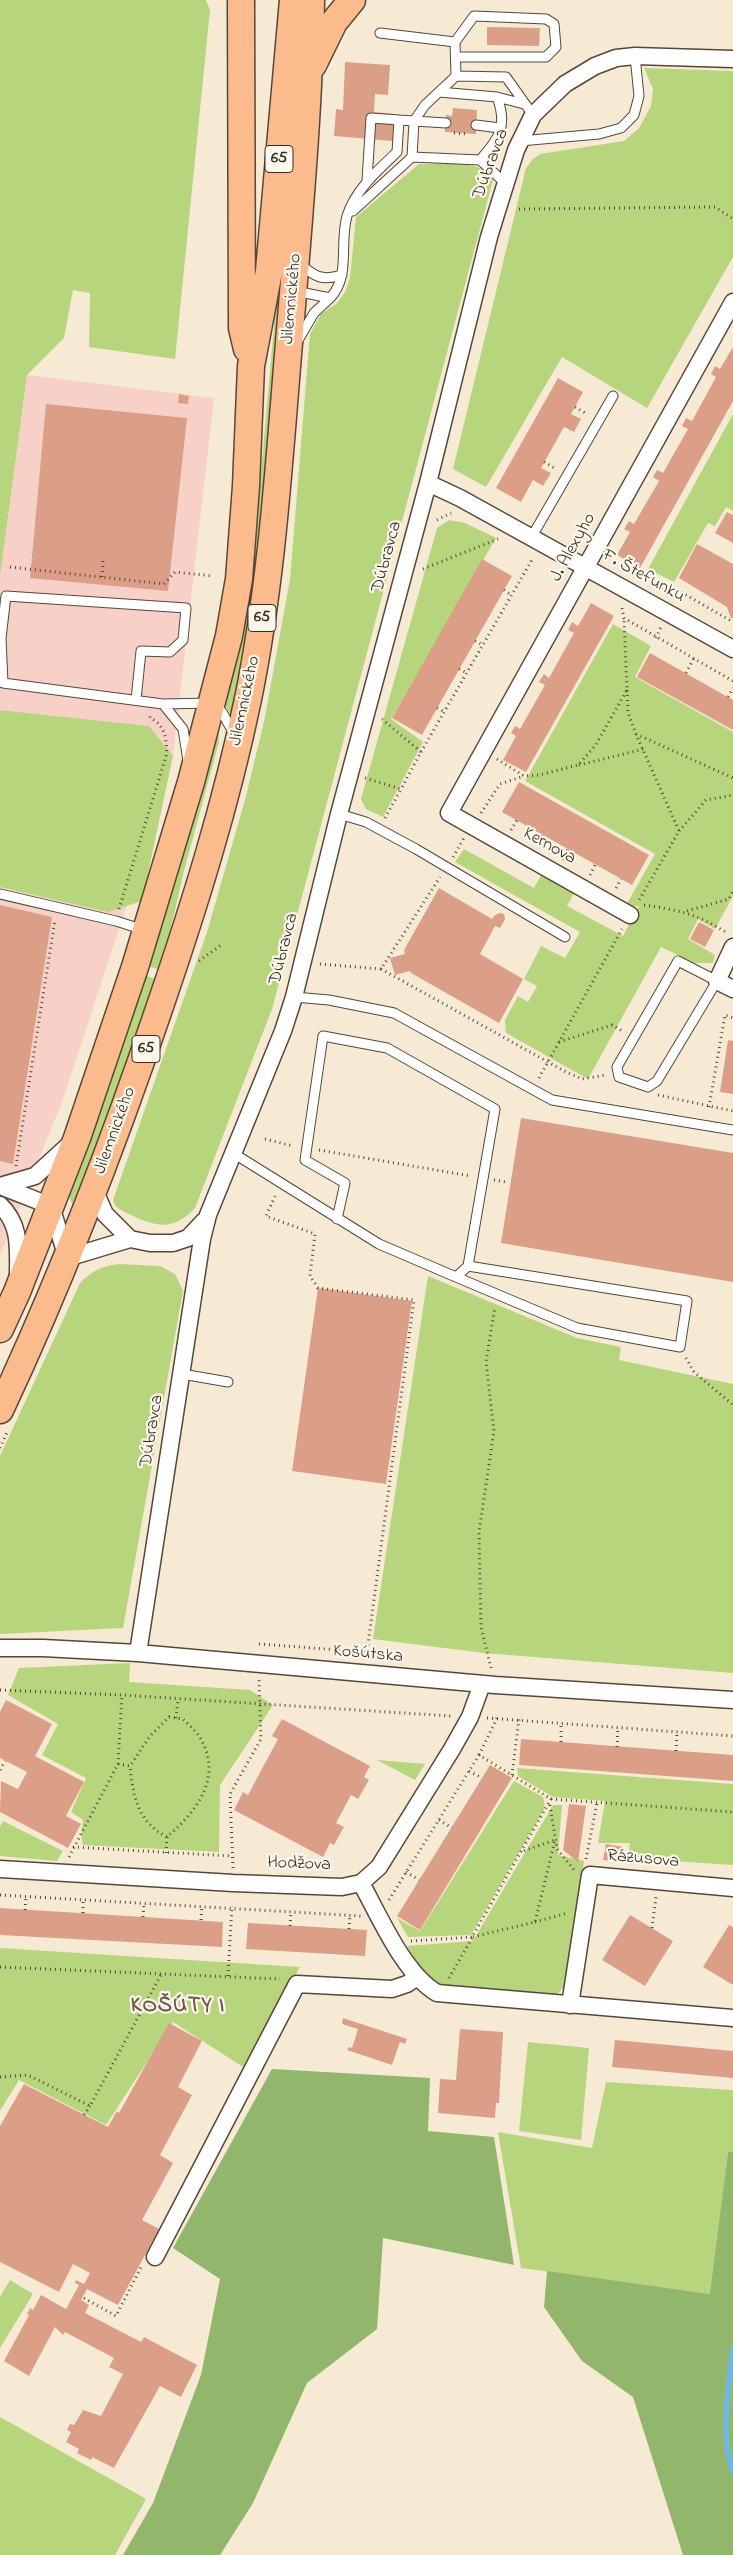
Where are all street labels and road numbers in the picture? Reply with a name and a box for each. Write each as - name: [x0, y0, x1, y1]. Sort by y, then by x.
- street label: Dúbravca: [469, 126, 515, 202]
- road number: 65: [265, 146, 293, 172]
- street label: Jilemnického: [278, 253, 308, 345]
- street label: J. Alexyho: [546, 510, 602, 586]
- street label: Dúbravca: [368, 519, 408, 595]
- street label: F. Štefunku: [598, 545, 688, 609]
- road number: 65: [248, 604, 276, 632]
- street label: Jilemnického: [226, 654, 266, 748]
- street label: Kernova: [519, 824, 579, 870]
- street label: Dúbravca: [266, 911, 304, 987]
- road number: 65: [132, 1036, 160, 1062]
- street label: Jilemnického: [90, 1085, 142, 1177]
- street label: Dúbravca: [137, 1393, 169, 1469]
- street label: Košútska: [332, 1641, 404, 1669]
- street label: Rázusova: [606, 1846, 680, 1874]
- street label: Hodžova: [267, 1853, 331, 1877]

